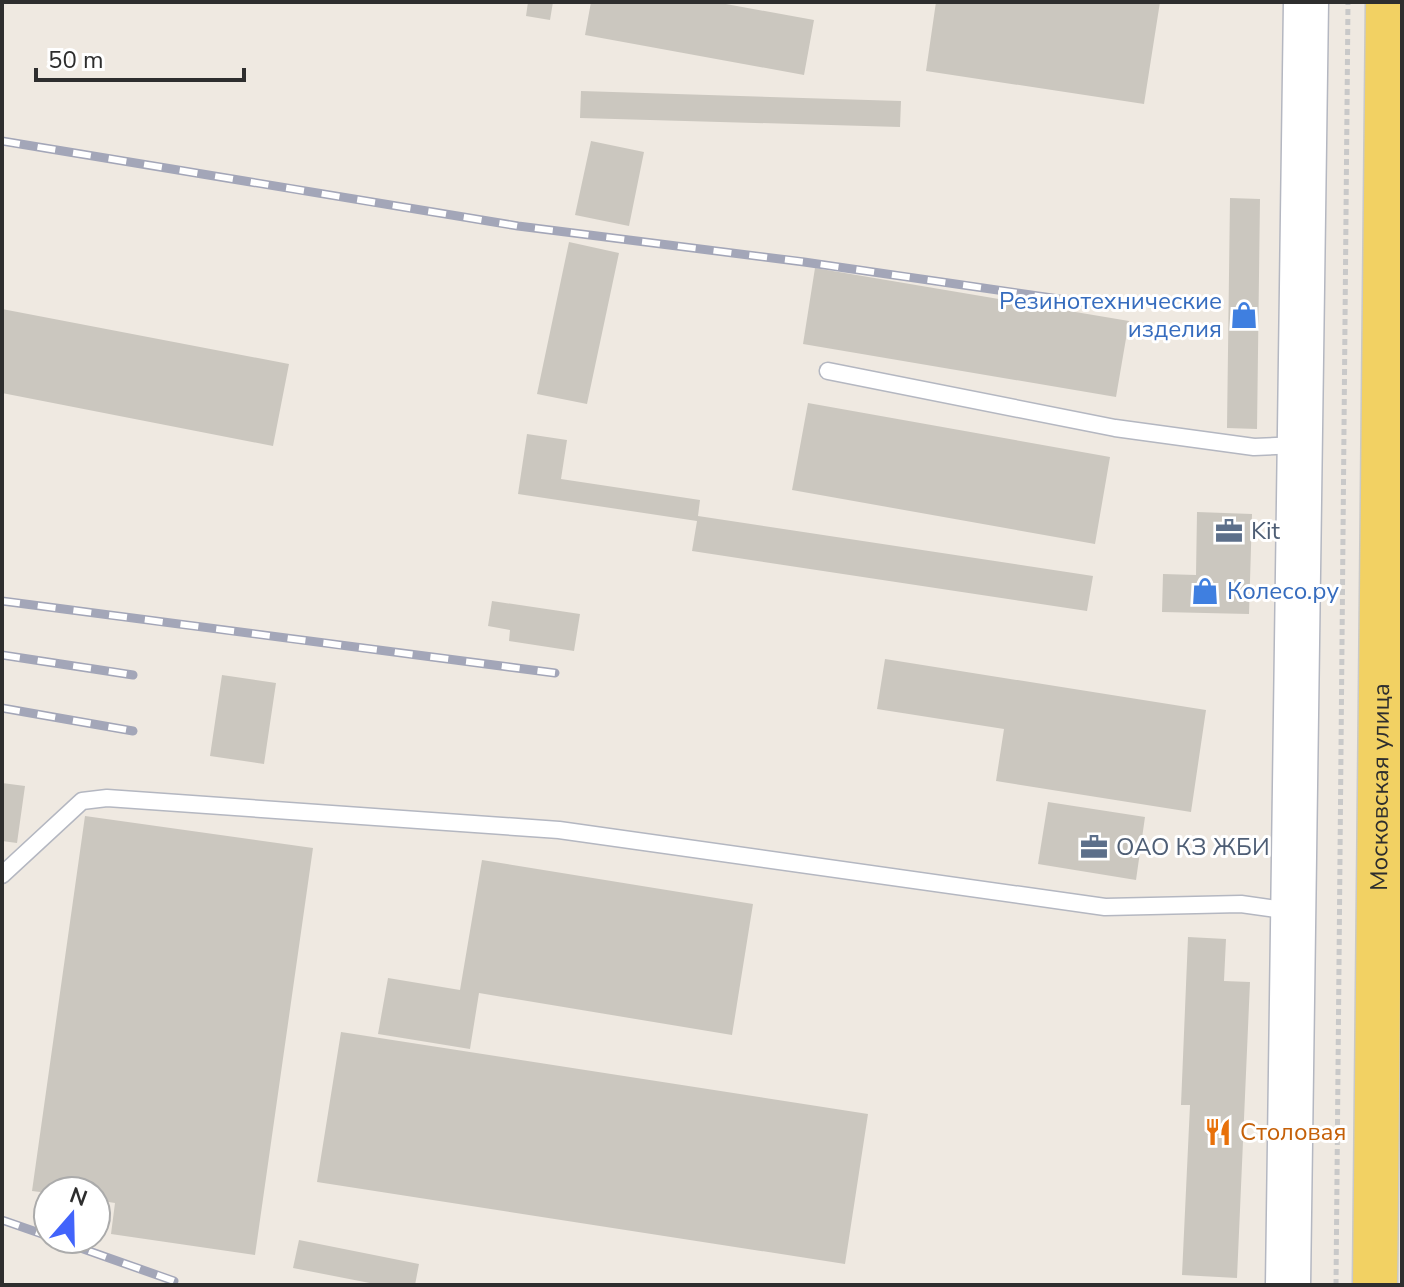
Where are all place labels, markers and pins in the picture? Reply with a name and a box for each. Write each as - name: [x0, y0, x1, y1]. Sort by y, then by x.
- place label: Резинотехнические изделия: [999, 285, 1222, 345]
- shop icon: Резинотехнические изделия: [1229, 300, 1259, 330]
- place label: Kit: [1251, 515, 1281, 547]
- office icon: Kit: [1214, 516, 1244, 546]
- place label: Колесо.ру: [1227, 575, 1339, 607]
- shop icon: Колесо.ру: [1190, 576, 1220, 606]
- place label: ОАО КЗ ЖБИ: [1116, 831, 1270, 863]
- office icon: ОАО КЗ ЖБИ: [1079, 832, 1109, 862]
- place label: Столовая: [1240, 1116, 1346, 1148]
- restaurant icon: Столовая: [1203, 1117, 1233, 1147]

